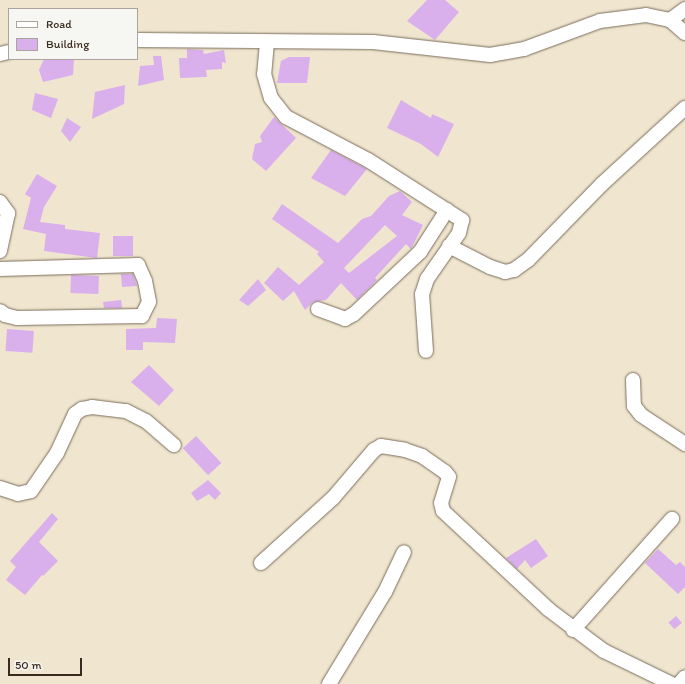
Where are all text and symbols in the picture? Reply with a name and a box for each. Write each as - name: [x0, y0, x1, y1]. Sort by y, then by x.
- legend: [8, 8, 138, 60]
- text: Road: [46, 17, 72, 31]
- text: Building: [46, 37, 89, 51]
- scale bar: [10, 650, 84, 676]
- text: 50 m: [15, 658, 41, 672]

